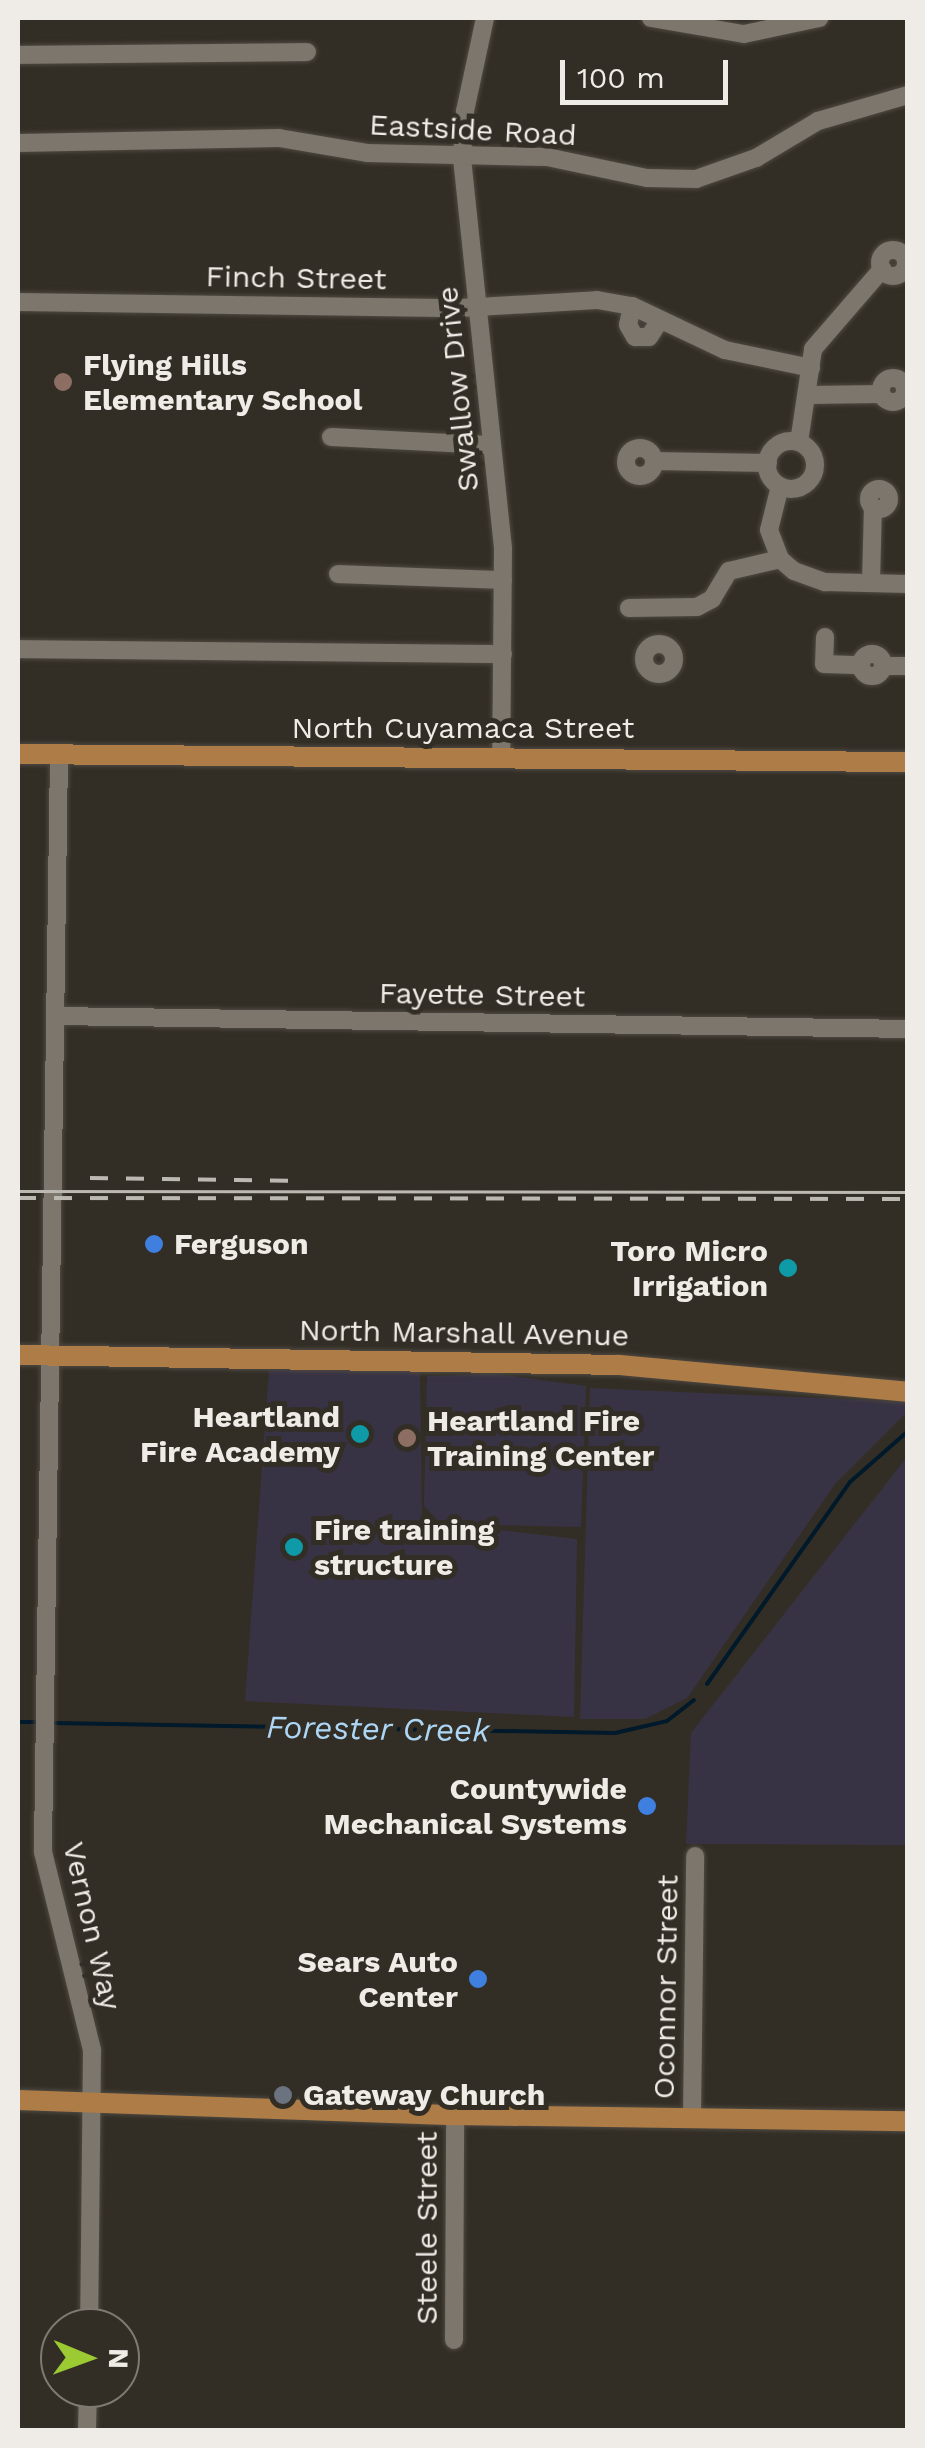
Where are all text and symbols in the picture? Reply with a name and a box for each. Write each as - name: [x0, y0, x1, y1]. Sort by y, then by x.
- scale bar: [565, 40, 732, 102]
- text: 100 m: [577, 60, 665, 95]
- street label: Eastside Road: [368, 107, 578, 153]
- street label: Finch Street: [205, 258, 387, 298]
- street label: Swallow Drive: [429, 284, 487, 494]
- place label: Flying Hills Elementary School: [83, 347, 363, 418]
- marker: Flying Hills Elementary School: [52, 371, 74, 393]
- street label: North Cuyamaca Street: [291, 710, 635, 746]
- street label: Fayette Street: [379, 975, 585, 1015]
- place label: Ferguson: [174, 1226, 309, 1262]
- marker: Ferguson: [143, 1233, 165, 1255]
- place label: Toro Micro Irrigation: [610, 1233, 768, 1304]
- marker: Toro Micro Irrigation: [777, 1257, 799, 1279]
- street label: North Marshall Avenue: [297, 1312, 631, 1354]
- place label: Heartland Fire Academy: [139, 1399, 340, 1470]
- place label: Heartland Fire Training Center: [427, 1403, 655, 1474]
- marker: Heartland Fire Academy: [349, 1423, 371, 1445]
- marker: Heartland Fire Training Center: [396, 1427, 418, 1449]
- place label: Fire training structure: [314, 1512, 494, 1582]
- marker: Fire training structure: [283, 1536, 305, 1558]
- water label: Forester Creek: [266, 1708, 490, 1750]
- place label: Countywide Mechanical Systems: [323, 1771, 627, 1842]
- marker: Countywide Mechanical Systems: [636, 1795, 658, 1817]
- street label: Vernon Way: [55, 1838, 129, 2014]
- street label: Oconnor Street: [646, 1874, 686, 2100]
- place label: Sears Auto Center: [297, 1944, 458, 2014]
- marker: Sears Auto Center: [467, 1968, 489, 1990]
- place label: Gateway Church: [303, 2077, 546, 2113]
- marker: Gateway Church: [272, 2084, 294, 2106]
- street label: Steele Street: [409, 2131, 445, 2325]
- north arrow: [40, 2308, 140, 2408]
- text: N: [102, 2348, 135, 2369]

